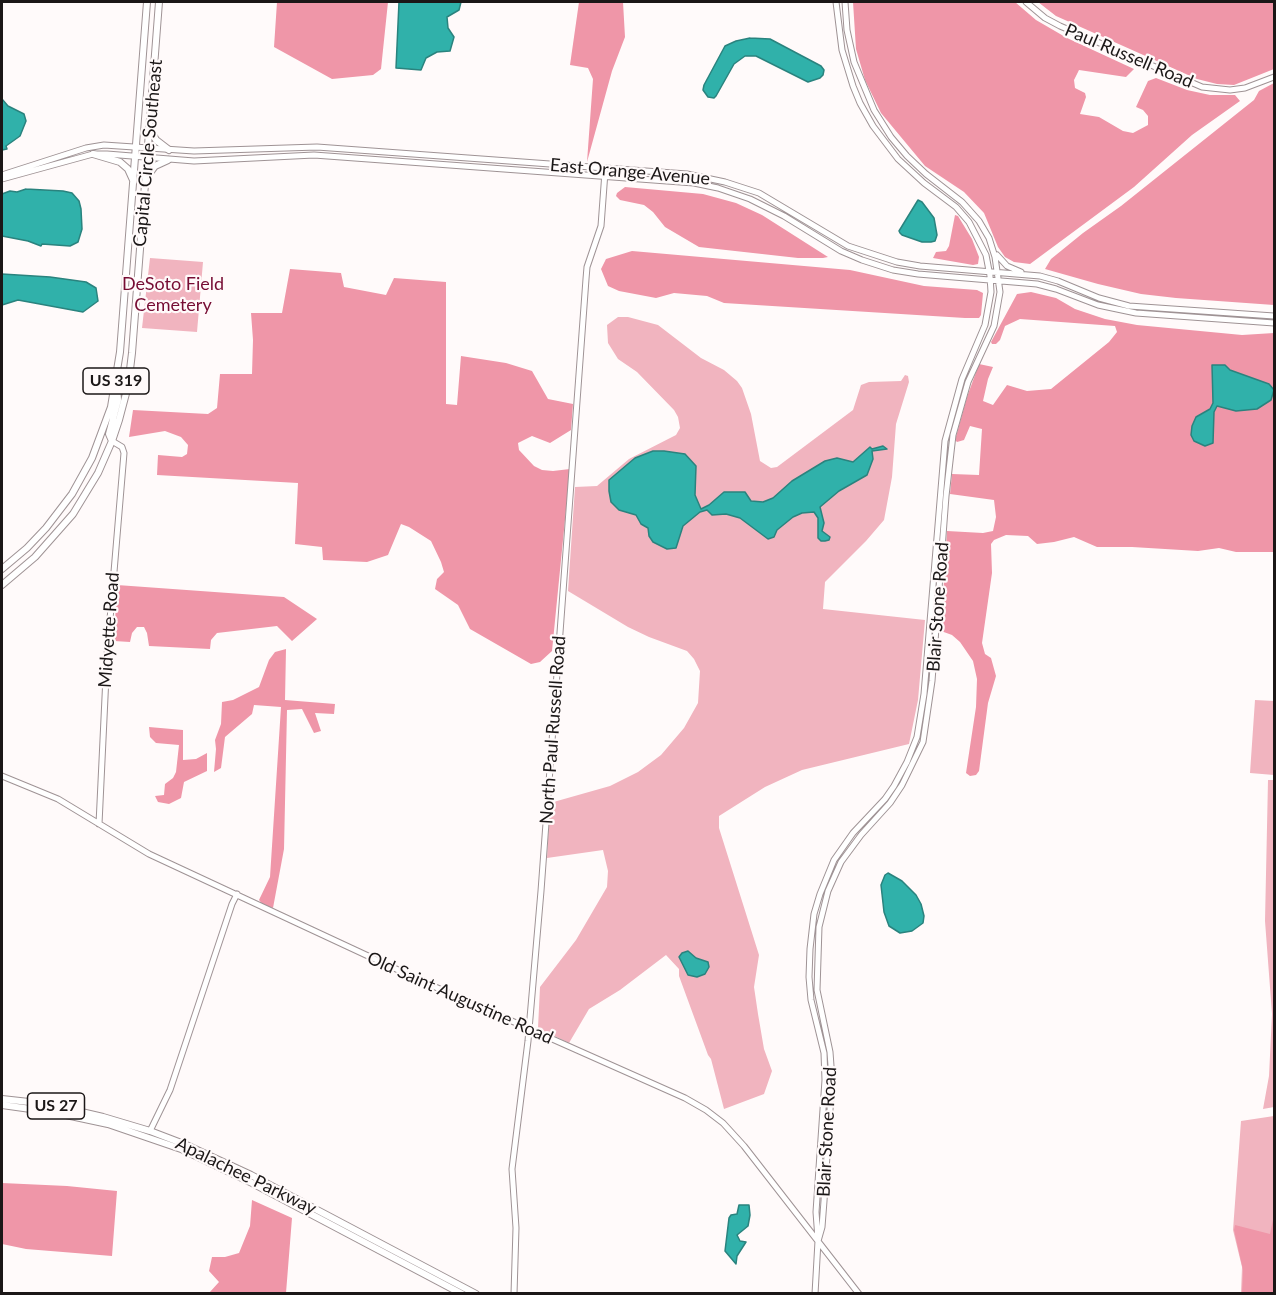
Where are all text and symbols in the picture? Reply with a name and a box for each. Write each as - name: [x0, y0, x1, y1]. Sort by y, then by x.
- street label: Paul Russell Road: [1062, 19, 1196, 93]
- street label: Capital Circle Southeast: [129, 58, 167, 248]
- street label: East Orange Avenue: [549, 154, 711, 190]
- park label: DeSoto Field Cemetery: [122, 273, 224, 316]
- road number: US 319: [83, 368, 149, 394]
- street label: Blair Stone Road: [923, 541, 953, 673]
- street label: Midyette Road: [94, 572, 124, 688]
- street label: North Paul Russell Road: [536, 635, 570, 825]
- street label: Old Saint Augustine Road: [364, 947, 556, 1049]
- street label: Blair Stone Road: [813, 1066, 841, 1198]
- road number: US 27: [28, 1093, 84, 1119]
- street label: Apalachee Parkway: [172, 1133, 320, 1219]

